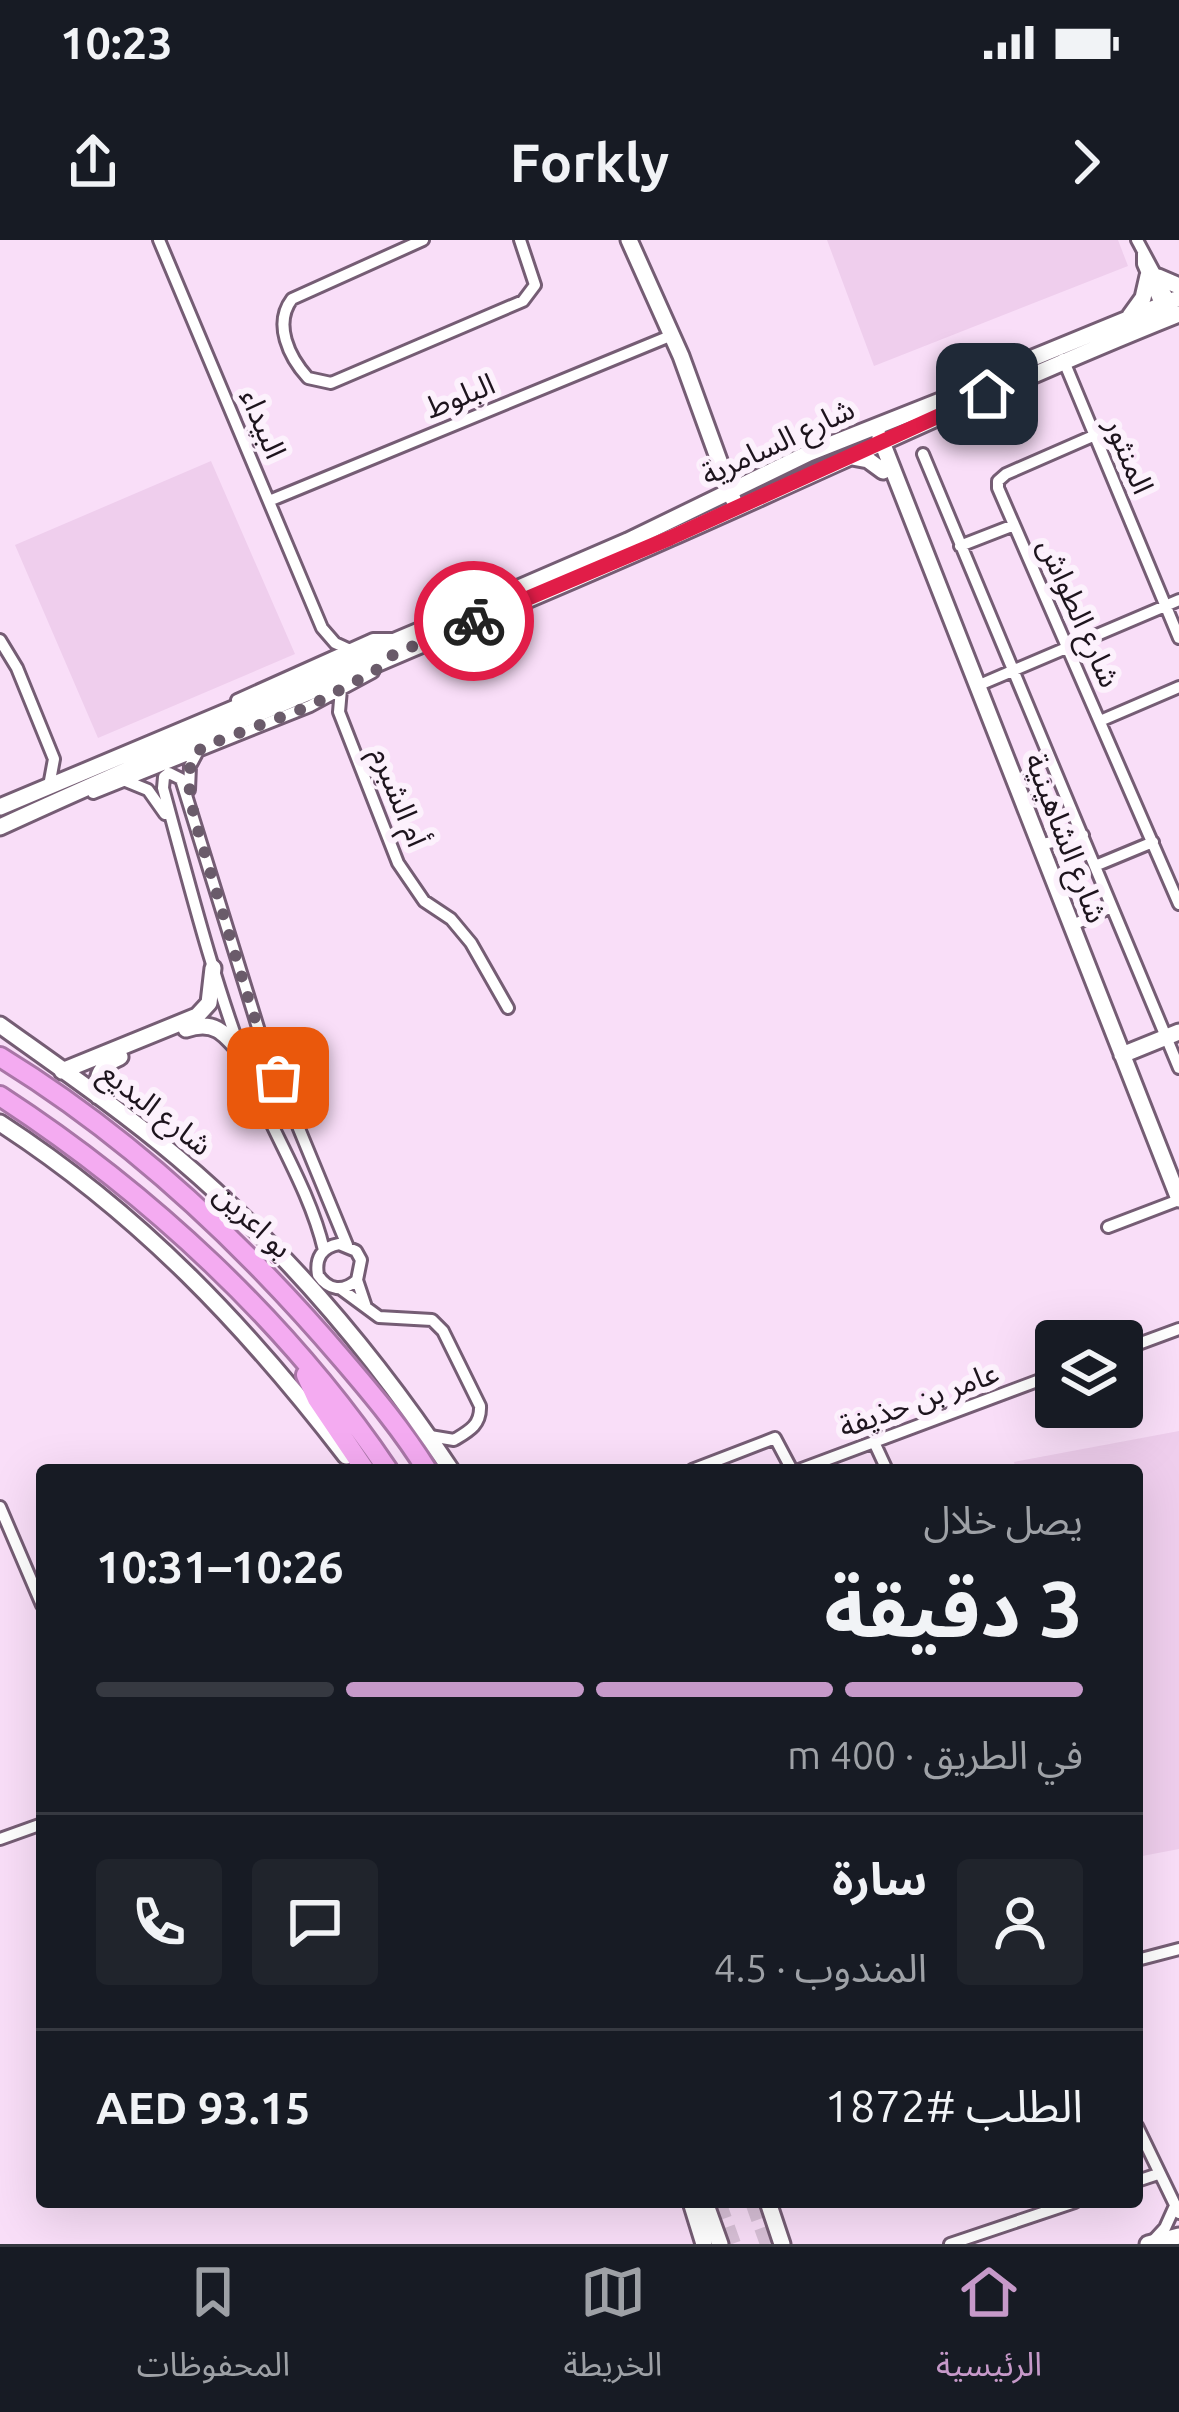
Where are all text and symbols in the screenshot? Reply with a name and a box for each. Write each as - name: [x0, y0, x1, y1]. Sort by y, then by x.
- text: 10:23: [60, 17, 173, 68]
- icon: share: [60, 129, 126, 195]
- icon: forward: [1053, 129, 1119, 195]
- text: Forkly: [510, 132, 669, 192]
- pin: [936, 343, 1038, 445]
- icon: home: [954, 361, 1020, 427]
- street label: البلوط: [420, 366, 500, 425]
- street label: البيداء: [234, 384, 294, 463]
- street label: شارع السامرية: [696, 391, 862, 497]
- street label: المنثور: [1098, 412, 1161, 499]
- street label: شارع الطواش: [1027, 533, 1128, 695]
- courier: [414, 561, 534, 681]
- icon: bike: [441, 588, 507, 654]
- street label: أم الشبرم: [359, 742, 436, 854]
- street label: شارع الشاهينية: [1013, 748, 1115, 929]
- pin: [227, 1027, 329, 1129]
- icon: bag: [245, 1045, 311, 1111]
- street label: شارع البديع: [91, 1054, 219, 1167]
- street label: بو اعرين: [207, 1176, 299, 1265]
- map controls: [1035, 1320, 1143, 1428]
- button: layers: [1035, 1320, 1143, 1428]
- street label: عامر بن حذيفة: [834, 1354, 1003, 1445]
- text: يصل خلال: [923, 1498, 1083, 1541]
- text: 10:26–10:31: [96, 1541, 344, 1592]
- text: 3 دقيقة: [824, 1564, 1083, 1652]
- text: في الطريق · 400 m: [787, 1733, 1083, 1776]
- text: سارة: [832, 1853, 927, 1904]
- button: phone: [96, 1859, 222, 1985]
- button: chat: [252, 1859, 378, 1985]
- button: person: [957, 1859, 1083, 1985]
- text: المندوب · 4.5: [714, 1946, 927, 1989]
- text: الطلب #1872: [825, 2080, 1083, 2131]
- text: AED 93.15: [96, 2082, 310, 2133]
- tab: المحفوظات: [137, 2259, 290, 2400]
- tab: الخريطة: [564, 2259, 662, 2400]
- tab: الرئيسية: [936, 2259, 1042, 2400]

